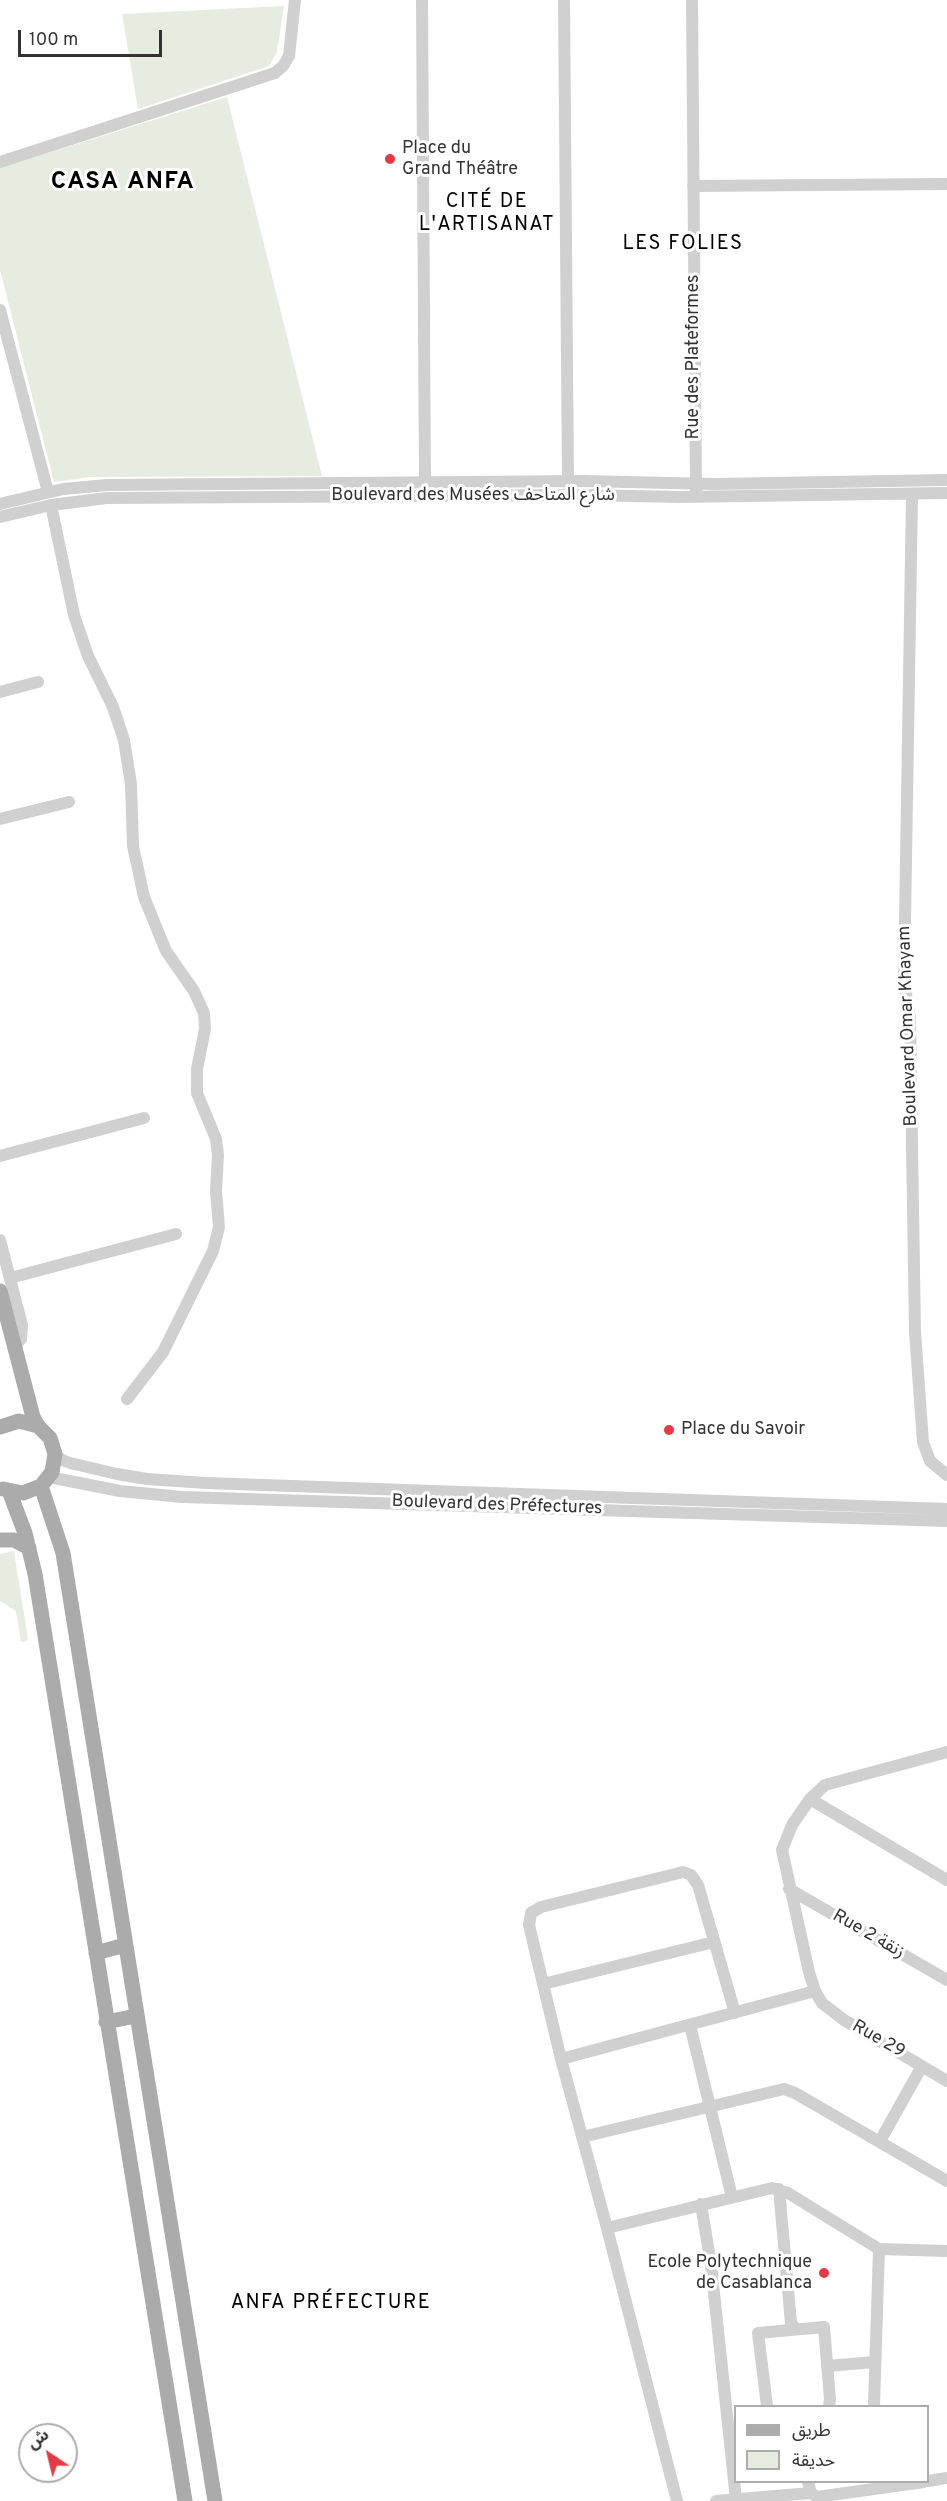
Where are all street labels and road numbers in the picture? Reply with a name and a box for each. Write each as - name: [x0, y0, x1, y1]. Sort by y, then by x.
- street label: Rue des Plateformes: [683, 274, 705, 440]
- street label: Boulevard des Musées شارع المتاحف: [331, 485, 615, 507]
- street label: Boulevard Omar Khayam: [895, 925, 923, 1127]
- street label: Boulevard des Préfectures: [391, 1492, 603, 1520]
- street label: Rue 2 زنقة: [828, 1906, 908, 1964]
- street label: Rue 29: [848, 2016, 908, 2064]

